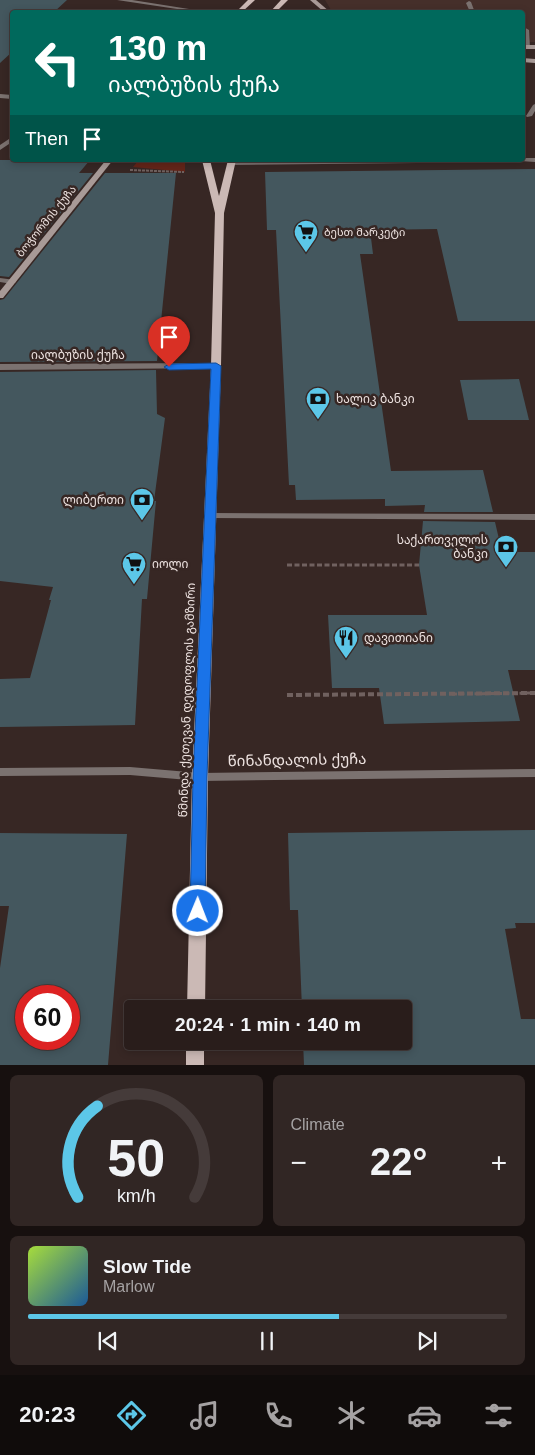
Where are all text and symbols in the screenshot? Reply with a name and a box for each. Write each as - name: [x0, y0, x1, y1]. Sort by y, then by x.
- text: 130 m: [108, 28, 207, 67]
- icon: left: [25, 30, 90, 95]
- text: იალბუზის ქუჩა: [108, 72, 280, 97]
- icon: arrive: [78, 125, 106, 153]
- text: Then: [25, 128, 68, 149]
- street label: ბოჭორმის ქუჩა: [14, 183, 79, 260]
- supermarket icon: ბესთ მარკეტი: [293, 219, 319, 253]
- place label: ბესთ მარკეტი: [324, 226, 405, 239]
- pin: [148, 316, 190, 367]
- icon: arrive: [155, 323, 183, 351]
- street label: იალბუზის ქუჩა: [31, 348, 125, 363]
- bank icon: ხალიკ ბანკი: [305, 386, 331, 420]
- place label: ხალიკ ბანკი: [336, 392, 415, 407]
- bank icon: ლიბერთი: [129, 487, 155, 521]
- place label: ლიბერთი: [63, 493, 124, 508]
- place label: საქართველოს ბანკი: [397, 533, 488, 561]
- bank icon: საქართველოს ბანკი: [493, 534, 519, 568]
- supermarket icon: იოლი: [121, 551, 147, 585]
- place label: იოლი: [152, 557, 189, 572]
- street label: წმინდა ქეთევან დედოფლის გამზირი: [176, 582, 199, 818]
- restaurant icon: დავითიანი: [333, 625, 359, 659]
- place label: დავითიანი: [364, 631, 433, 646]
- street label: წინანდალის ქუჩა: [227, 750, 367, 770]
- position arrow: [171, 884, 223, 936]
- speed limit sign: 60: [15, 985, 80, 1050]
- text: 20:24 · 1 min · 140 m: [175, 1014, 361, 1035]
- text: Climate: [291, 1116, 345, 1133]
- text: 50: [107, 1129, 165, 1187]
- text: 22°: [370, 1141, 427, 1183]
- text: −: [291, 1147, 307, 1178]
- text: +: [491, 1147, 507, 1178]
- text: km/h: [117, 1186, 156, 1206]
- text: Slow Tide: [103, 1256, 191, 1277]
- text: Marlow: [103, 1278, 155, 1295]
- icon: previous: [94, 1327, 122, 1355]
- icon: pause: [253, 1327, 281, 1355]
- icon: next: [413, 1327, 441, 1355]
- icon: directions: [114, 1398, 149, 1433]
- icon: music: [187, 1398, 222, 1433]
- icon: phone: [261, 1398, 296, 1433]
- icon: climate: [334, 1398, 369, 1433]
- icon: car: [407, 1398, 442, 1433]
- icon: filters: [481, 1398, 516, 1433]
- text: 20:23: [19, 1402, 75, 1427]

